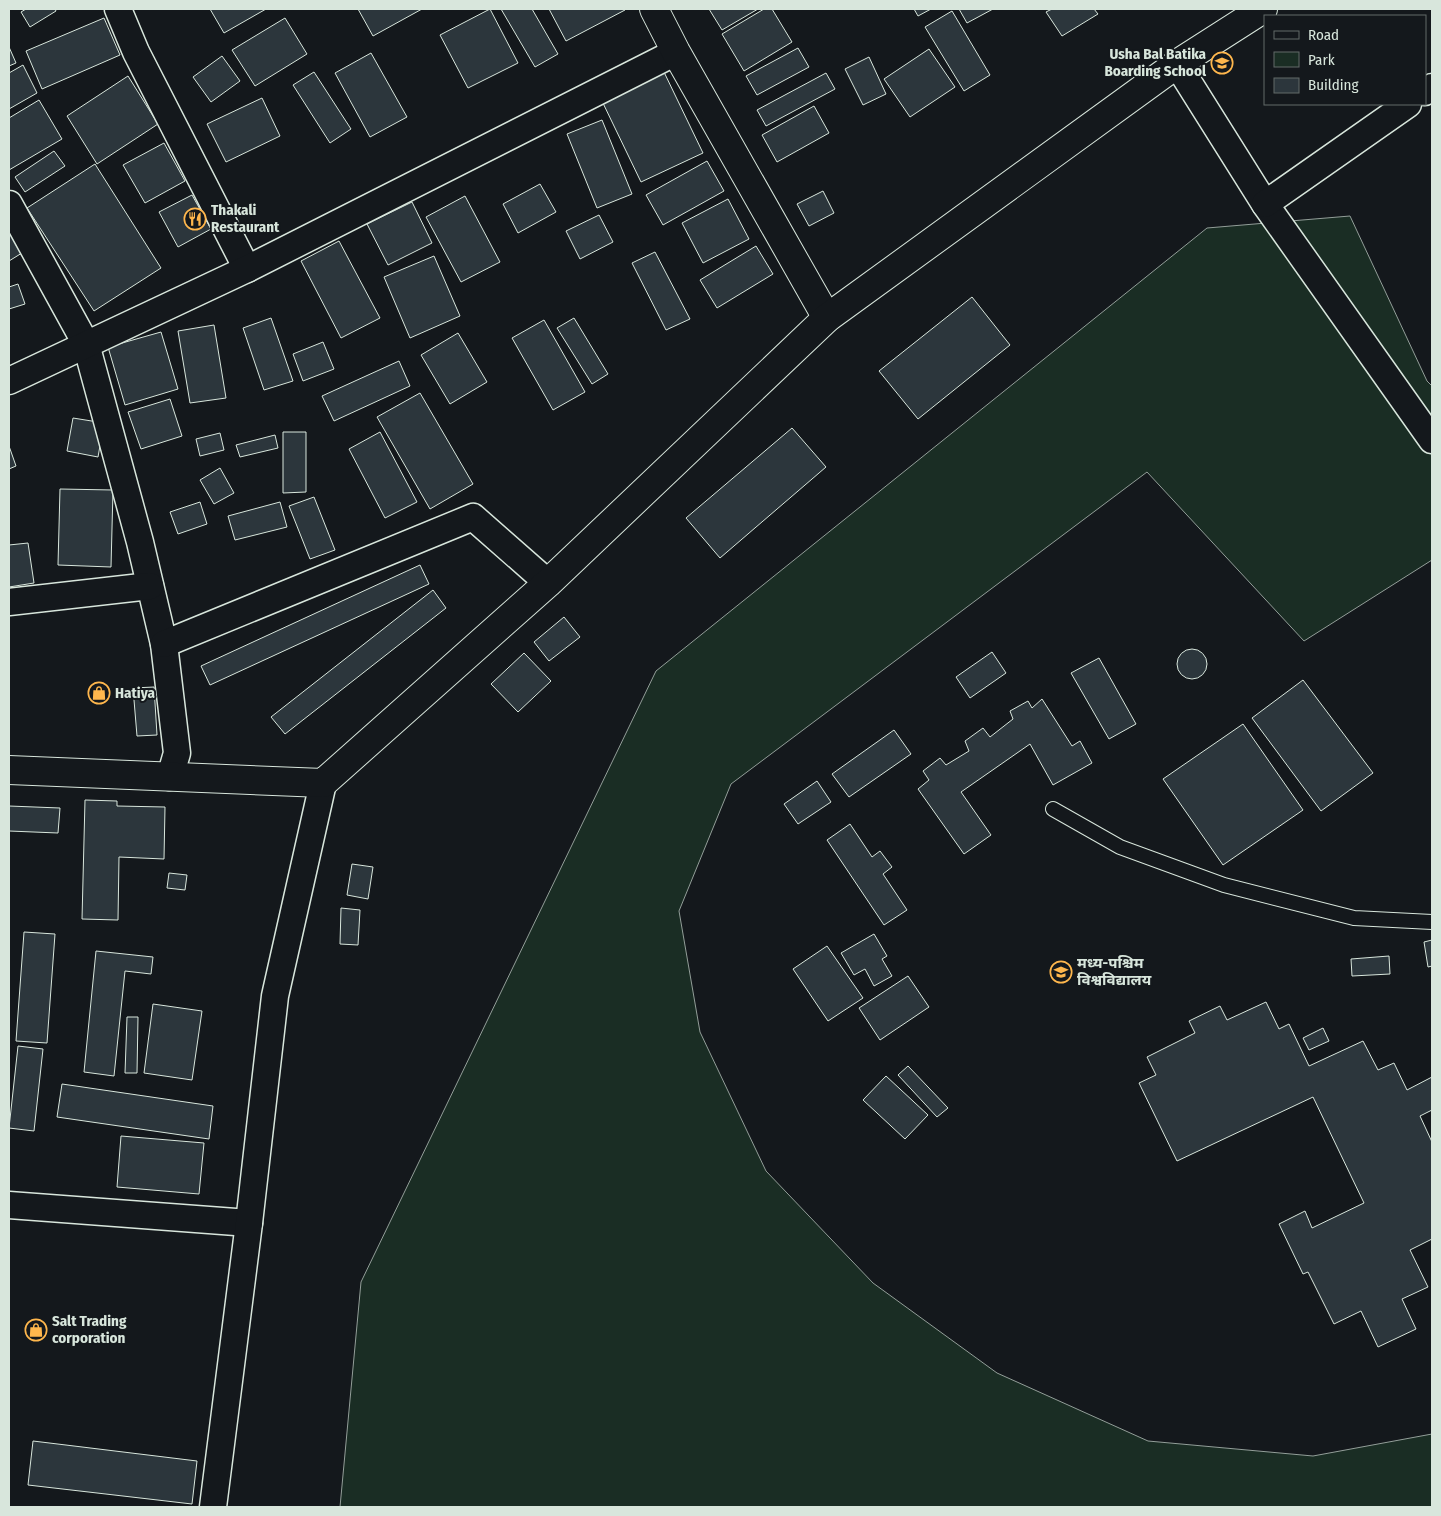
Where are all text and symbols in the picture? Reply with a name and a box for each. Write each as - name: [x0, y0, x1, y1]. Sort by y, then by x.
- legend: [1264, 15, 1426, 105]
- text: Road: [1308, 26, 1339, 44]
- place label: Usha Bal Batika Boarding School: [1104, 45, 1207, 80]
- school or university icon: Usha Bal Batika Boarding School: [1210, 51, 1234, 75]
- text: Park: [1308, 51, 1335, 69]
- text: Building: [1308, 76, 1359, 94]
- place label: Thakali Restaurant: [211, 201, 280, 236]
- restaurant icon: Thakali Restaurant: [183, 207, 207, 231]
- shop icon: Hatiya: [87, 681, 111, 705]
- place label: Hatiya: [115, 684, 156, 702]
- place label: मध्य-पश्चिम विश्वविद्यालय: [1077, 954, 1152, 989]
- school or university icon: मध्य-पश्चिम विश्वविद्यालय: [1049, 960, 1073, 984]
- place label: Salt Trading corporation: [52, 1312, 127, 1347]
- shop icon: Salt Trading corporation: [24, 1318, 48, 1342]

